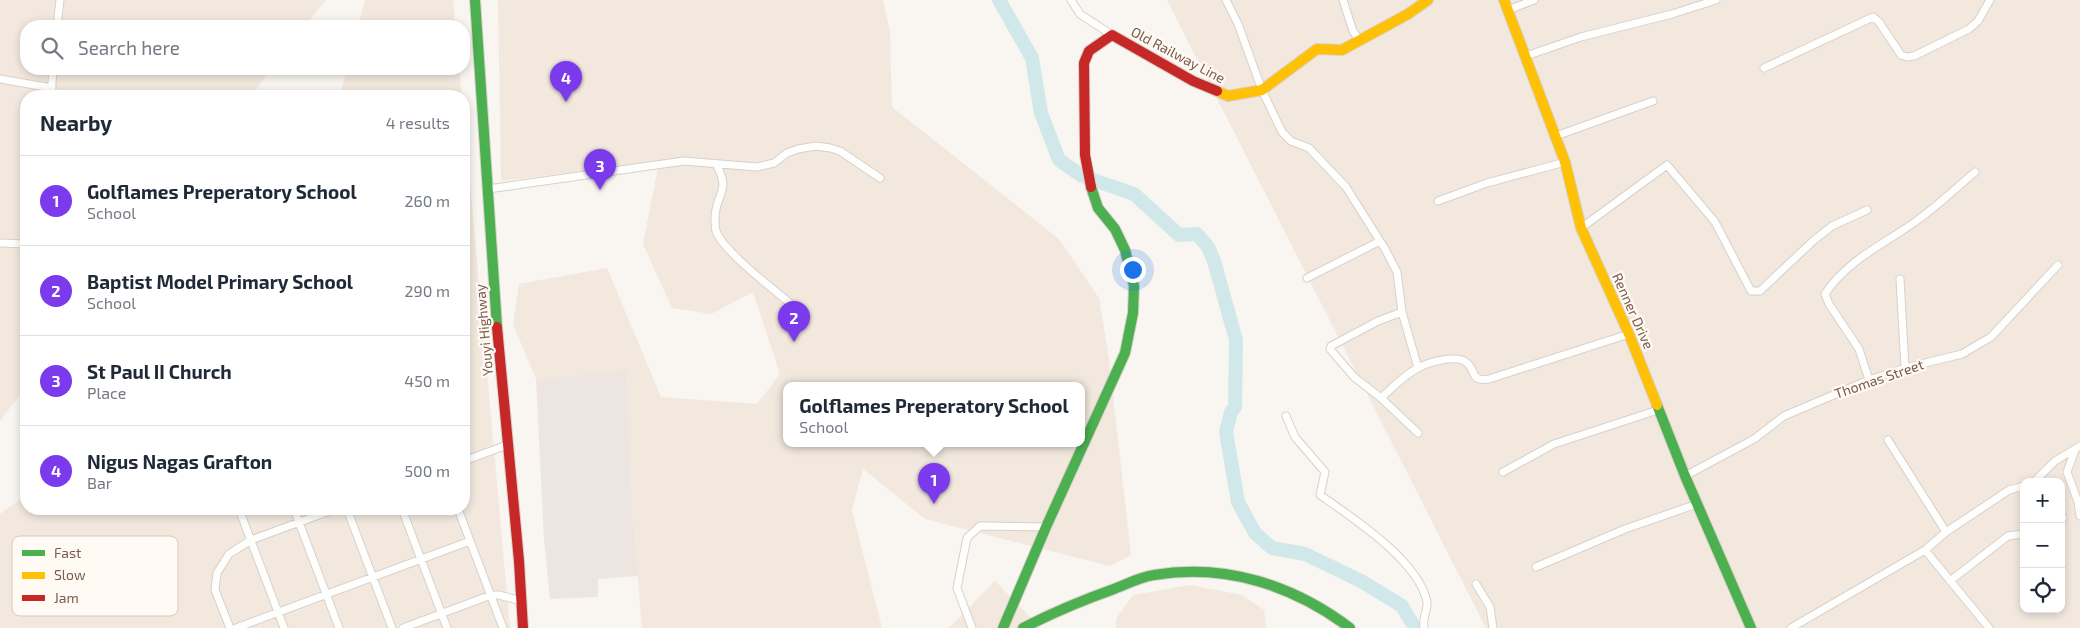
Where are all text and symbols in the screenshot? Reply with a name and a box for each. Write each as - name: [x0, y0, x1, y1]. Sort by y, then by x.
- search box: [20, 20, 470, 75]
- street label: Old Railway Line: [1128, 23, 1228, 87]
- icon: search: [38, 34, 66, 62]
- text: Search here: [78, 36, 180, 59]
- pin: 4: [550, 61, 582, 102]
- text: Nearby: [40, 110, 112, 135]
- text: 4 results: [386, 113, 450, 132]
- pin: 3: [584, 149, 616, 190]
- text: Golflames Preperatory School: [87, 180, 357, 203]
- text: 1: [53, 191, 59, 210]
- text: 260 m: [405, 191, 450, 210]
- text: School: [87, 203, 136, 222]
- your location: [1120, 257, 1146, 283]
- text: Baptist Model Primary School: [87, 270, 353, 293]
- street label: Renner Drive: [1609, 270, 1658, 352]
- text: 2: [51, 281, 61, 300]
- text: 290 m: [405, 281, 450, 300]
- street label: Youyi Highway: [471, 283, 496, 377]
- text: School: [87, 293, 136, 312]
- pin: 2: [778, 301, 810, 342]
- street label: Thomas Street: [1832, 355, 1926, 402]
- text: St Paul II Church: [87, 360, 232, 383]
- text: 3: [51, 371, 61, 390]
- text: 450 m: [404, 371, 450, 390]
- popup: [783, 382, 1085, 447]
- text: Place: [87, 383, 126, 402]
- text: Golflames Preperatory School: [799, 394, 1069, 417]
- text: School: [799, 417, 848, 436]
- text: Nigus Nagas Grafton: [87, 450, 272, 473]
- text: 4: [51, 461, 61, 480]
- text: 500 m: [405, 461, 450, 480]
- pin: 1: [918, 463, 950, 504]
- text: Bar: [87, 473, 112, 492]
- map controls: [2020, 478, 2065, 613]
- button: +: [2020, 478, 2065, 523]
- button: −: [2020, 523, 2065, 568]
- legend: [12, 536, 178, 616]
- text: Fast: [54, 544, 81, 561]
- text: Slow: [54, 566, 86, 583]
- button: locate: [2020, 568, 2065, 613]
- text: Jam: [54, 589, 79, 606]

